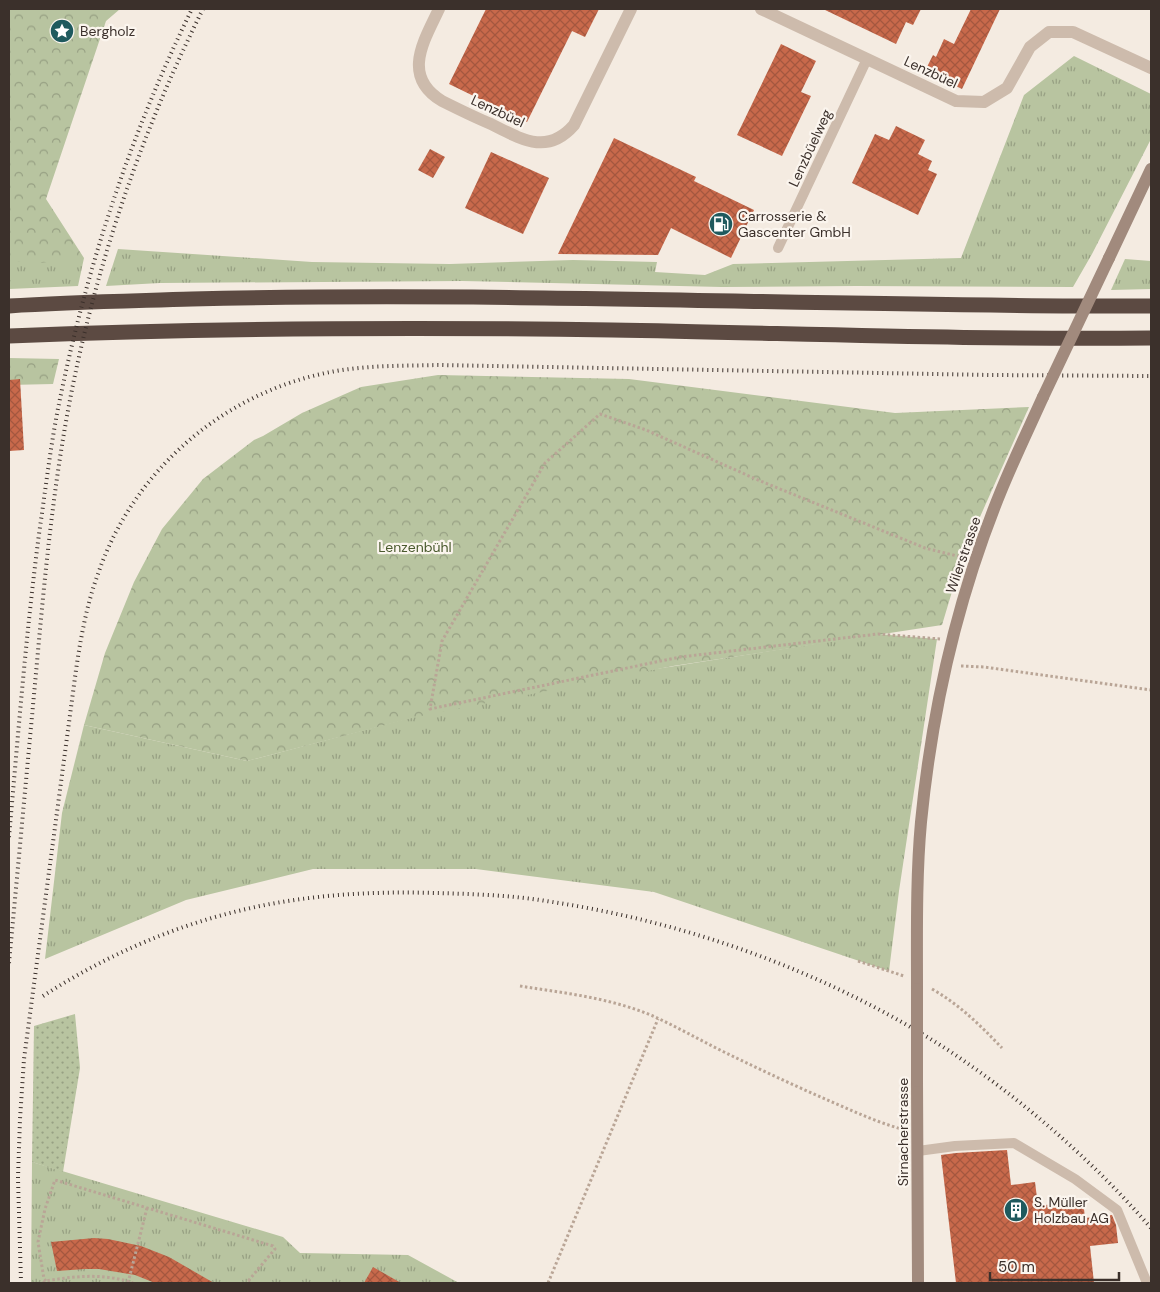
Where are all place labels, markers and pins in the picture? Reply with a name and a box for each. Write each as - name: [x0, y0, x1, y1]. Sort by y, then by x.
- place icon: Bergholz: [49, 18, 75, 44]
- place label: Bergholz: [80, 22, 135, 40]
- place label: Carrosserie & Gascenter GmbH: [738, 207, 851, 241]
- fuel station icon: Carrosserie & Gascenter GmbH: [708, 211, 734, 237]
- place label: S. Müller Holzbau AG: [1034, 1193, 1109, 1227]
- building icon: S. Müller Holzbau AG: [1003, 1197, 1029, 1223]

